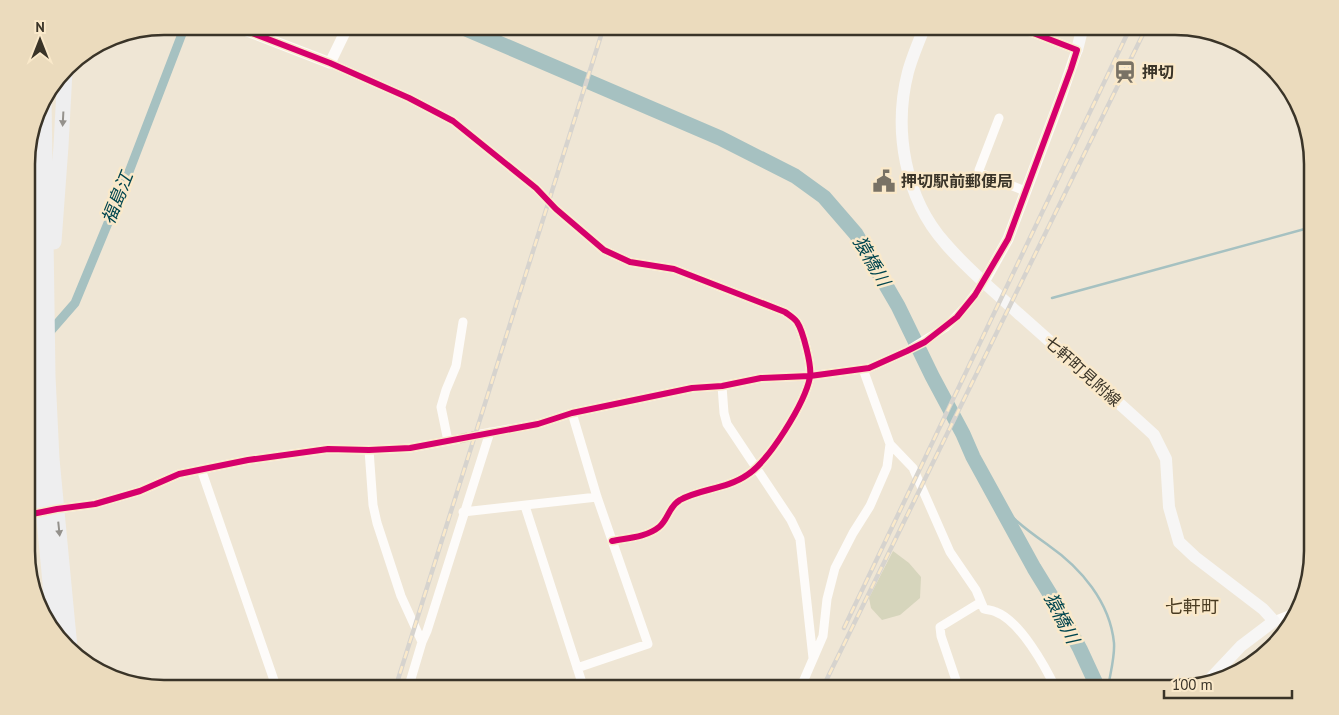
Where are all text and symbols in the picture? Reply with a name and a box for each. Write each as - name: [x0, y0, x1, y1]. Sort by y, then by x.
- north arrow: [15, 15, 65, 65]
- text: N: [35, 18, 45, 36]
- station icon: 押切: [1112, 59, 1138, 85]
- place label: 押切: [1142, 62, 1174, 82]
- one-way arrow: [58, 112, 66, 128]
- water label: 福島江: [96, 167, 139, 227]
- public building icon: 押切駅前郵便局: [871, 168, 897, 194]
- place label: 押切駅前郵便局: [901, 171, 1013, 191]
- water label: 猿橋川: [849, 232, 896, 292]
- street label: 七軒町見附線: [1041, 331, 1125, 411]
- one-way arrow: [55, 521, 63, 537]
- water label: 猿橋川: [1039, 589, 1085, 649]
- district label: 七軒町: [1165, 595, 1219, 618]
- scale bar: [1164, 668, 1292, 700]
- text: 100 m: [1172, 675, 1213, 694]

